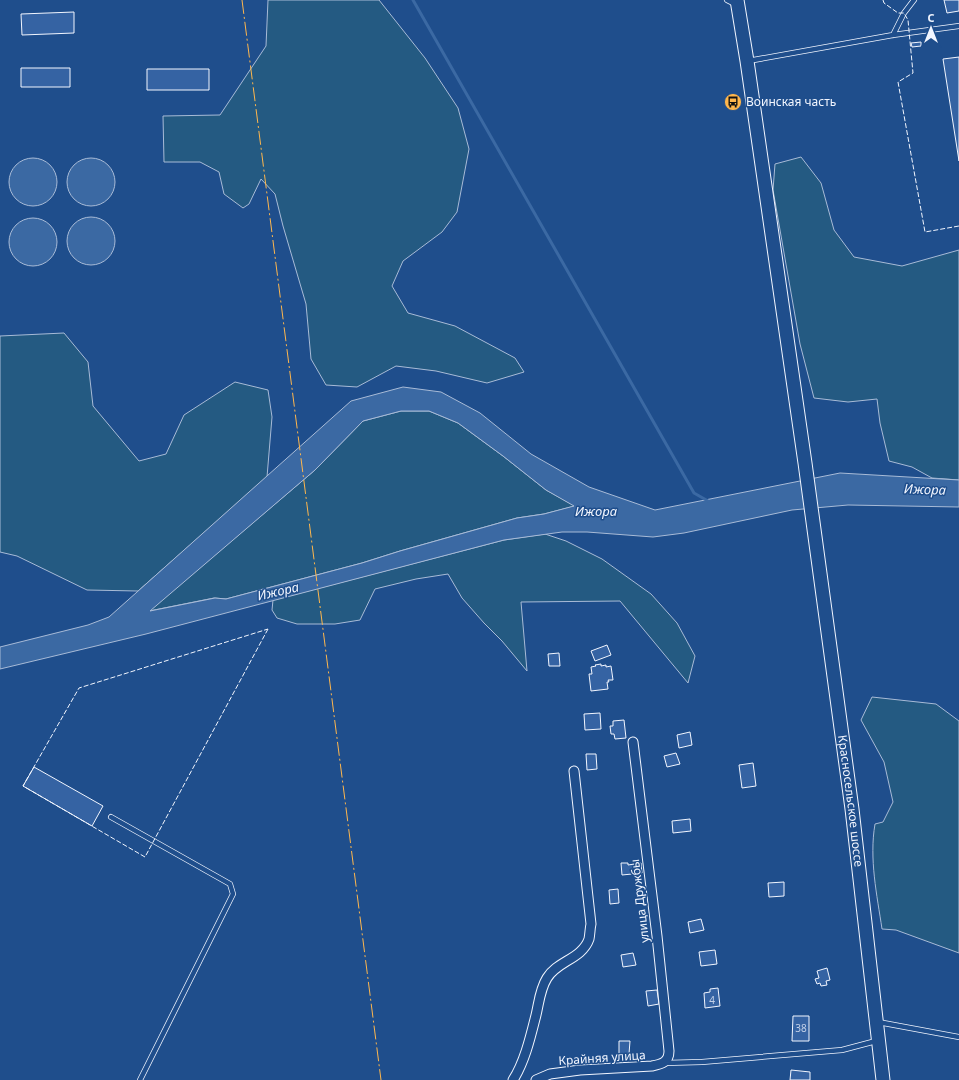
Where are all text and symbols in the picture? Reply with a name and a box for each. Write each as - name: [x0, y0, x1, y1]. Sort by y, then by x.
- north arrow: [911, 8, 951, 48]
- text: С: [927, 10, 935, 25]
- bus stop icon: Воинская часть: [723, 92, 743, 112]
- place label: Воинская часть: [746, 93, 836, 110]
- water label: Ижора: [904, 479, 947, 499]
- water label: Ижора: [575, 502, 618, 520]
- water label: Ижора: [255, 577, 301, 605]
- street label: Красносельское шоссе: [834, 734, 868, 868]
- street label: улица Дружбы: [626, 858, 653, 944]
- house number: 4: [709, 993, 715, 1007]
- house number: 38: [795, 1021, 807, 1035]
- street label: Крайняя улица: [558, 1046, 646, 1069]

